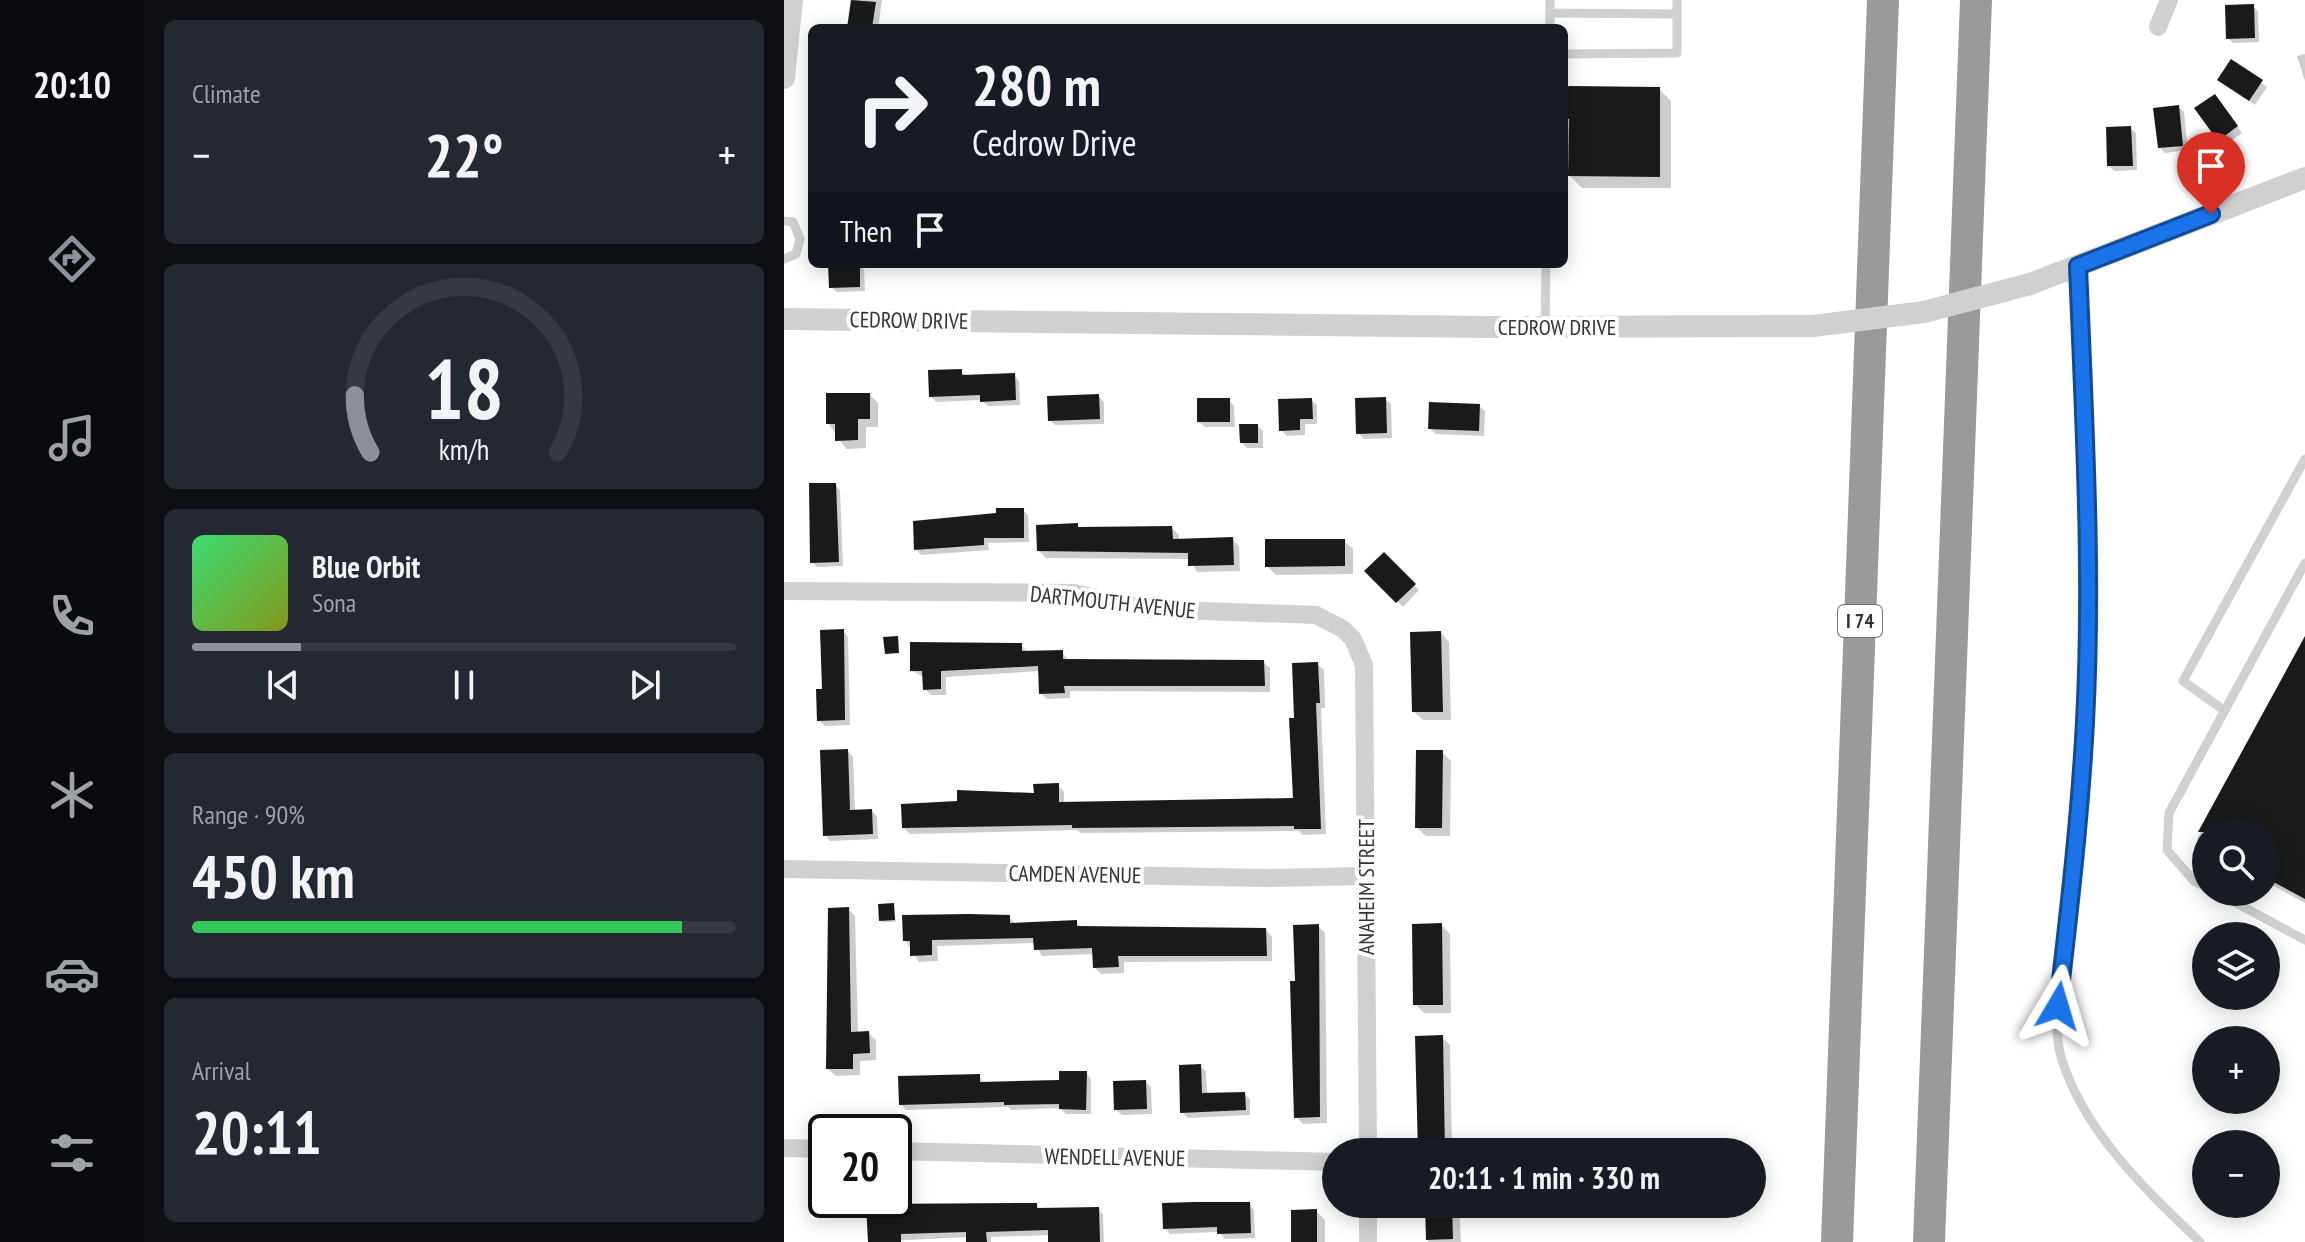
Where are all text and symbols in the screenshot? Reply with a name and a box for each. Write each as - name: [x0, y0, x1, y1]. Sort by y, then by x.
- text: 280 m: [972, 49, 1101, 121]
- icon: right: [840, 56, 944, 160]
- text: 20:10: [33, 61, 111, 108]
- text: Climate: [192, 77, 261, 110]
- text: 22°: [424, 116, 504, 194]
- text: Cedrow Drive: [972, 119, 1137, 166]
- text: −: [192, 126, 210, 183]
- text: +: [718, 126, 736, 183]
- pin: [2177, 132, 2245, 214]
- icon: arrive: [2189, 144, 2233, 188]
- icon: arrive: [908, 208, 952, 252]
- text: Then: [840, 211, 892, 250]
- icon: directions: [44, 231, 100, 287]
- street label: CEDROW DRIVE: [849, 305, 969, 335]
- street label: CEDROW DRIVE: [1498, 313, 1616, 341]
- text: 18: [424, 333, 504, 441]
- icon: music: [44, 410, 100, 466]
- text: km/h: [439, 431, 489, 468]
- text: Blue Orbit: [312, 547, 420, 586]
- street label: DARTMOUTH AVENUE: [1029, 579, 1197, 625]
- text: Sona: [312, 586, 356, 619]
- icon: phone: [44, 588, 100, 644]
- road number: I 74: [1838, 605, 1882, 637]
- icon: previous: [261, 663, 305, 707]
- icon: pause: [442, 663, 486, 707]
- icon: next: [623, 663, 667, 707]
- icon: climate: [44, 767, 100, 823]
- text: Range · 90%: [192, 798, 305, 831]
- map controls: [2192, 818, 2280, 1218]
- button: search: [2192, 818, 2280, 906]
- street label: ANAHEIM STREET: [1352, 819, 1380, 955]
- text: 450 km: [192, 837, 355, 915]
- street label: CAMDEN AVENUE: [1008, 859, 1142, 889]
- button: layers: [2192, 922, 2280, 1010]
- icon: car: [44, 946, 100, 1002]
- position arrow: [2016, 964, 2100, 1048]
- button: +: [2192, 1026, 2280, 1114]
- text: Arrival: [192, 1054, 251, 1087]
- text: 20:11: [192, 1093, 322, 1171]
- speed limit sign: 20: [808, 1114, 912, 1218]
- icon: filters: [44, 1125, 100, 1181]
- button: −: [2192, 1130, 2280, 1218]
- street label: WENDELL AVENUE: [1045, 1142, 1185, 1172]
- text: 20:11 · 1 min · 330 m: [1428, 1158, 1660, 1197]

